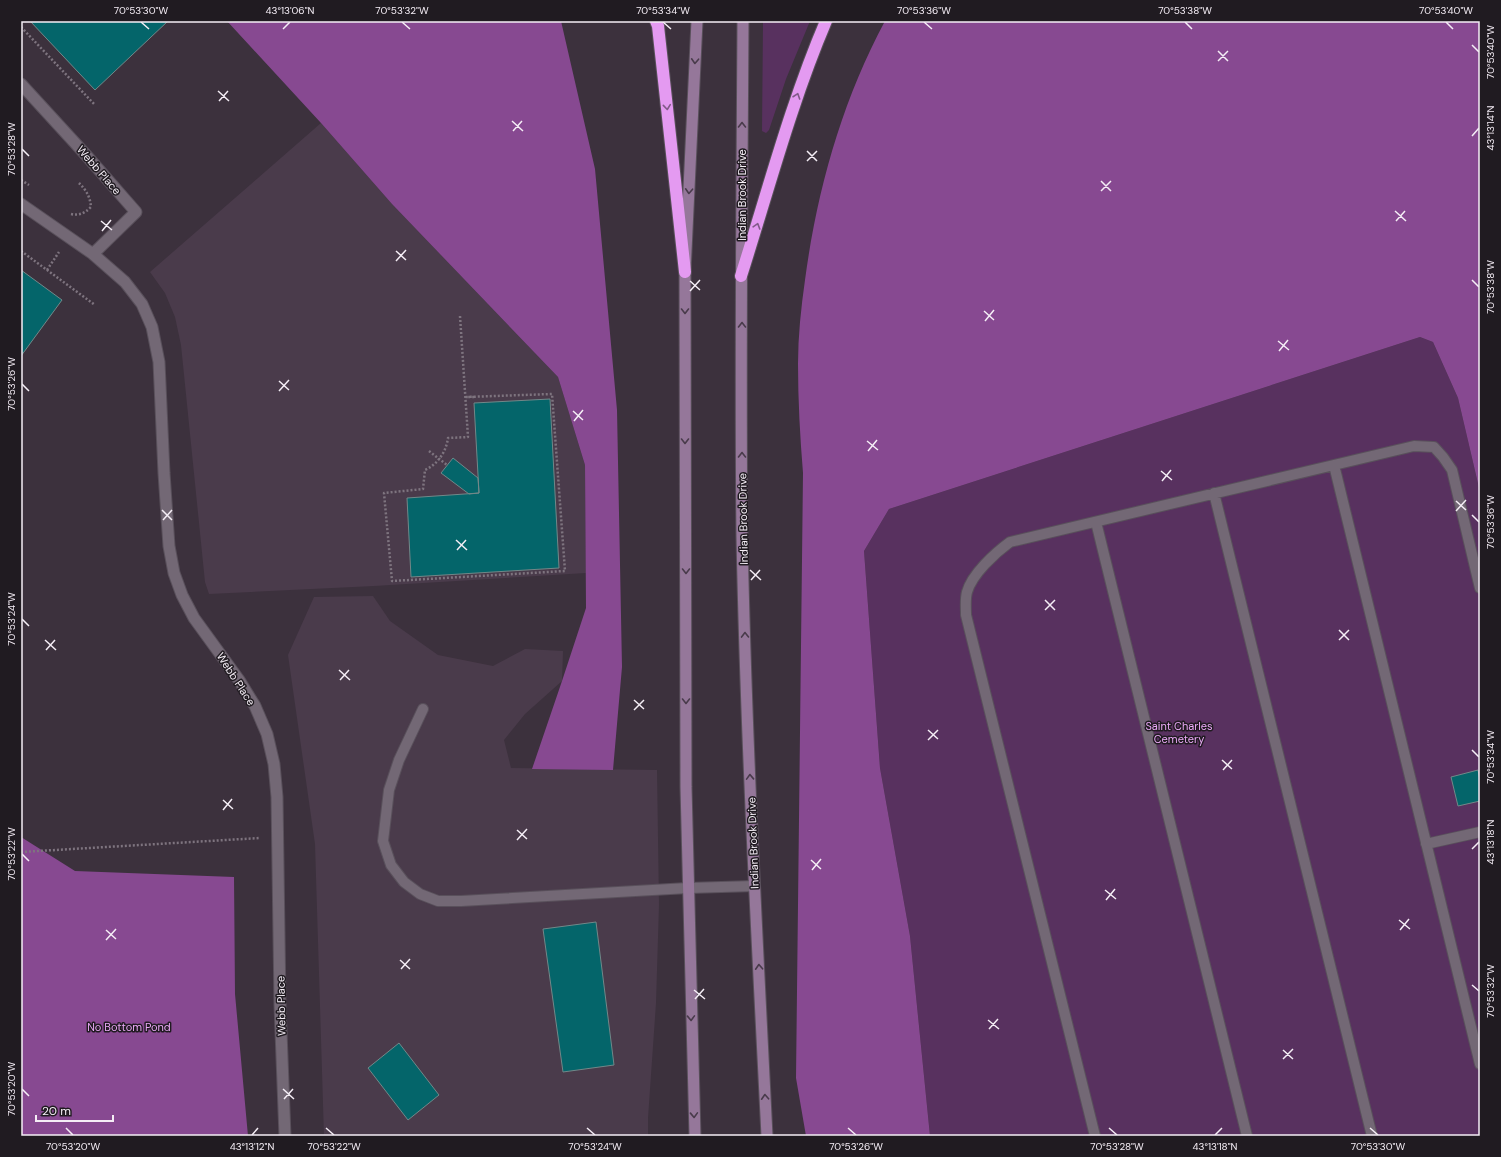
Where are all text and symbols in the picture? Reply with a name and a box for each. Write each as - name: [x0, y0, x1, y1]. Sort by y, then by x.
- text: 70°53'30"W: [114, 4, 169, 17]
- text: 43°13'06"N: [266, 4, 315, 17]
- text: 70°53'32"W: [375, 4, 429, 17]
- text: 70°53'34"W: [636, 4, 690, 17]
- text: 70°53'36"W: [897, 4, 951, 17]
- text: 70°53'38"W: [1158, 4, 1212, 17]
- text: 70°53'40"W: [1419, 4, 1473, 17]
- text: 70°53'40"W: [1484, 25, 1497, 79]
- one-way arrow: [690, 58, 699, 64]
- one-way arrow: [792, 92, 801, 99]
- one-way arrow: [662, 104, 671, 110]
- text: 43°13'14"N: [1484, 105, 1497, 151]
- text: 70°53'28"W: [5, 122, 18, 176]
- one-way arrow: [738, 122, 746, 128]
- street label: Webb Place: [74, 143, 124, 197]
- street label: Indian Brook Drive: [735, 149, 749, 241]
- one-way arrow: [684, 188, 693, 194]
- one-way arrow: [752, 222, 761, 229]
- text: 70°53'38"W: [1484, 260, 1497, 314]
- one-way arrow: [681, 308, 689, 314]
- one-way arrow: [738, 322, 746, 328]
- text: 70°53'26"W: [5, 357, 18, 411]
- one-way arrow: [681, 438, 689, 444]
- one-way arrow: [738, 452, 746, 458]
- street label: Indian Brook Drive: [735, 473, 751, 565]
- text: 70°53'36"W: [1484, 495, 1497, 549]
- one-way arrow: [682, 568, 690, 574]
- text: 70°53'24"W: [5, 592, 18, 646]
- one-way arrow: [741, 632, 749, 638]
- street label: Webb Place: [214, 650, 258, 708]
- one-way arrow: [682, 698, 690, 704]
- park label: Saint Charles Cemetery: [1145, 719, 1213, 746]
- text: 70°53'34"W: [1484, 730, 1497, 784]
- one-way arrow: [746, 774, 755, 780]
- street label: Indian Brook Drive: [744, 797, 762, 889]
- text: 43°13'18"N: [1484, 819, 1497, 865]
- text: 70°53'22"W: [5, 827, 18, 881]
- one-way arrow: [755, 964, 763, 970]
- text: 70°53'32"W: [1484, 964, 1497, 1018]
- street label: Webb Place: [273, 976, 289, 1036]
- one-way arrow: [687, 1015, 696, 1021]
- park label: No Bottom Pond: [87, 1020, 171, 1034]
- text: 70°53'20"W: [5, 1062, 18, 1116]
- one-way arrow: [761, 1094, 769, 1100]
- scale bar: [36, 1097, 113, 1123]
- text: 20 m: [42, 1103, 71, 1119]
- one-way arrow: [690, 1112, 698, 1118]
- text: 70°53'20"W: [46, 1140, 100, 1153]
- text: 43°13'12"N: [230, 1140, 274, 1153]
- text: 70°53'22"W: [307, 1140, 361, 1153]
- text: 70°53'24"W: [568, 1140, 622, 1153]
- text: 70°53'26"W: [829, 1140, 883, 1153]
- text: 70°53'28"W: [1090, 1140, 1144, 1153]
- text: 43°13'18"N: [1192, 1140, 1238, 1153]
- text: 70°53'30"W: [1351, 1140, 1406, 1153]

